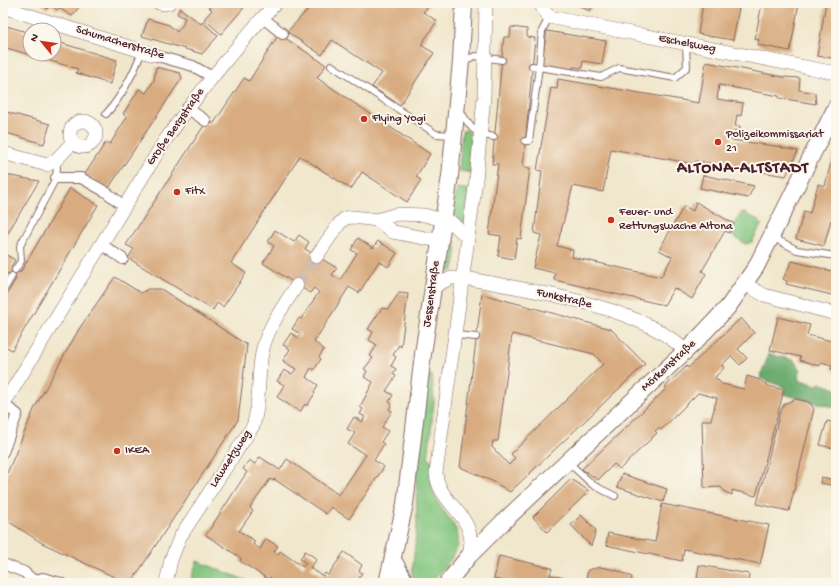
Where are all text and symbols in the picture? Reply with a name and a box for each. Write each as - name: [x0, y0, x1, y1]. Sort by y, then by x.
- north arrow: [22, 22, 62, 62]
- street label: Schumacherstraße: [74, 23, 167, 63]
- text: N: [28, 32, 42, 44]
- street label: Eschelsweg: [657, 32, 717, 56]
- street label: Große Bergstraße: [144, 85, 208, 168]
- place label: Flying Yogi: [371, 112, 426, 126]
- marker: Flying Yogi: [359, 114, 369, 124]
- place label: Polizeikommissariat 21: [725, 128, 824, 156]
- marker: Polizeikommissariat 21: [713, 137, 723, 147]
- district label: ALTONA-ALTSTADT: [676, 160, 810, 179]
- place label: FitX: [184, 185, 206, 199]
- marker: FitX: [172, 187, 182, 197]
- place label: Feuer- und Rettungswache Altona: [618, 206, 733, 234]
- marker: Feuer- und Rettungswache Altona: [606, 215, 616, 225]
- street label: Jessenstraße: [420, 259, 444, 328]
- street label: Funkstraße: [534, 286, 594, 312]
- street label: Mörkenstraße: [639, 337, 700, 395]
- street label: Lawaetzweg: [207, 427, 255, 490]
- place label: IKEA: [125, 444, 150, 458]
- marker: IKEA: [112, 446, 122, 456]

